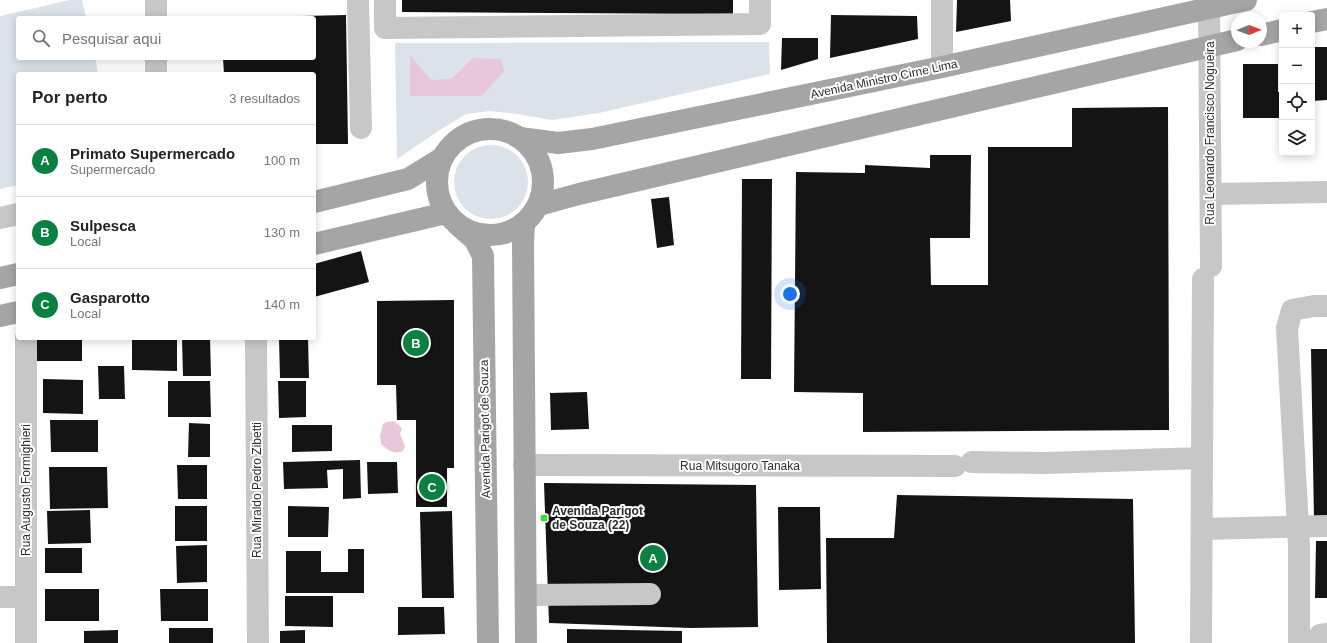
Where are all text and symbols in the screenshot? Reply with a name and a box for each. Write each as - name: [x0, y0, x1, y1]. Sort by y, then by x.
- north arrow: [1231, 12, 1267, 48]
- map controls: [1279, 12, 1315, 156]
- button: +: [1279, 12, 1315, 48]
- search box: [16, 16, 316, 60]
- icon: search: [30, 27, 52, 49]
- text: Pesquisar aqui: [62, 30, 161, 47]
- street label: Rua Leonardo Francisco Nogueira: [1203, 41, 1217, 225]
- button: −: [1279, 48, 1315, 84]
- street label: Avenida Ministro Cirne Lima: [809, 57, 959, 101]
- button: locate: [1279, 84, 1315, 120]
- text: Por perto: [32, 88, 108, 107]
- text: 3 resultados: [229, 91, 300, 106]
- button: layers: [1279, 120, 1315, 156]
- text: Primato Supermercado: [70, 145, 235, 162]
- text: A: [40, 153, 50, 168]
- text: 100 m: [264, 153, 300, 168]
- text: Supermercado: [70, 162, 155, 177]
- text: Sulpesca: [70, 217, 136, 234]
- text: B: [40, 225, 50, 240]
- text: 130 m: [264, 225, 300, 240]
- text: Local: [70, 234, 101, 249]
- your location: [780, 284, 800, 304]
- text: Gasparotto: [70, 289, 150, 306]
- text: C: [40, 297, 50, 312]
- text: 140 m: [264, 297, 300, 312]
- text: Local: [70, 306, 101, 321]
- pin: B: [403, 328, 429, 358]
- street label: Avenida Parigot de Souza: [477, 359, 493, 498]
- street label: Rua Miraldo Pedro Zibetti: [250, 422, 264, 558]
- street label: Rua Augusto Formighieri: [19, 424, 33, 556]
- street label: Rua Mitsugoro Tanaka: [680, 459, 800, 473]
- pin: C: [419, 472, 445, 502]
- place label: Avenida Parigot de Souza (22): [552, 504, 643, 532]
- marker: Avenida Parigot de Souza (22): [539, 513, 549, 523]
- pin: A: [640, 543, 666, 573]

